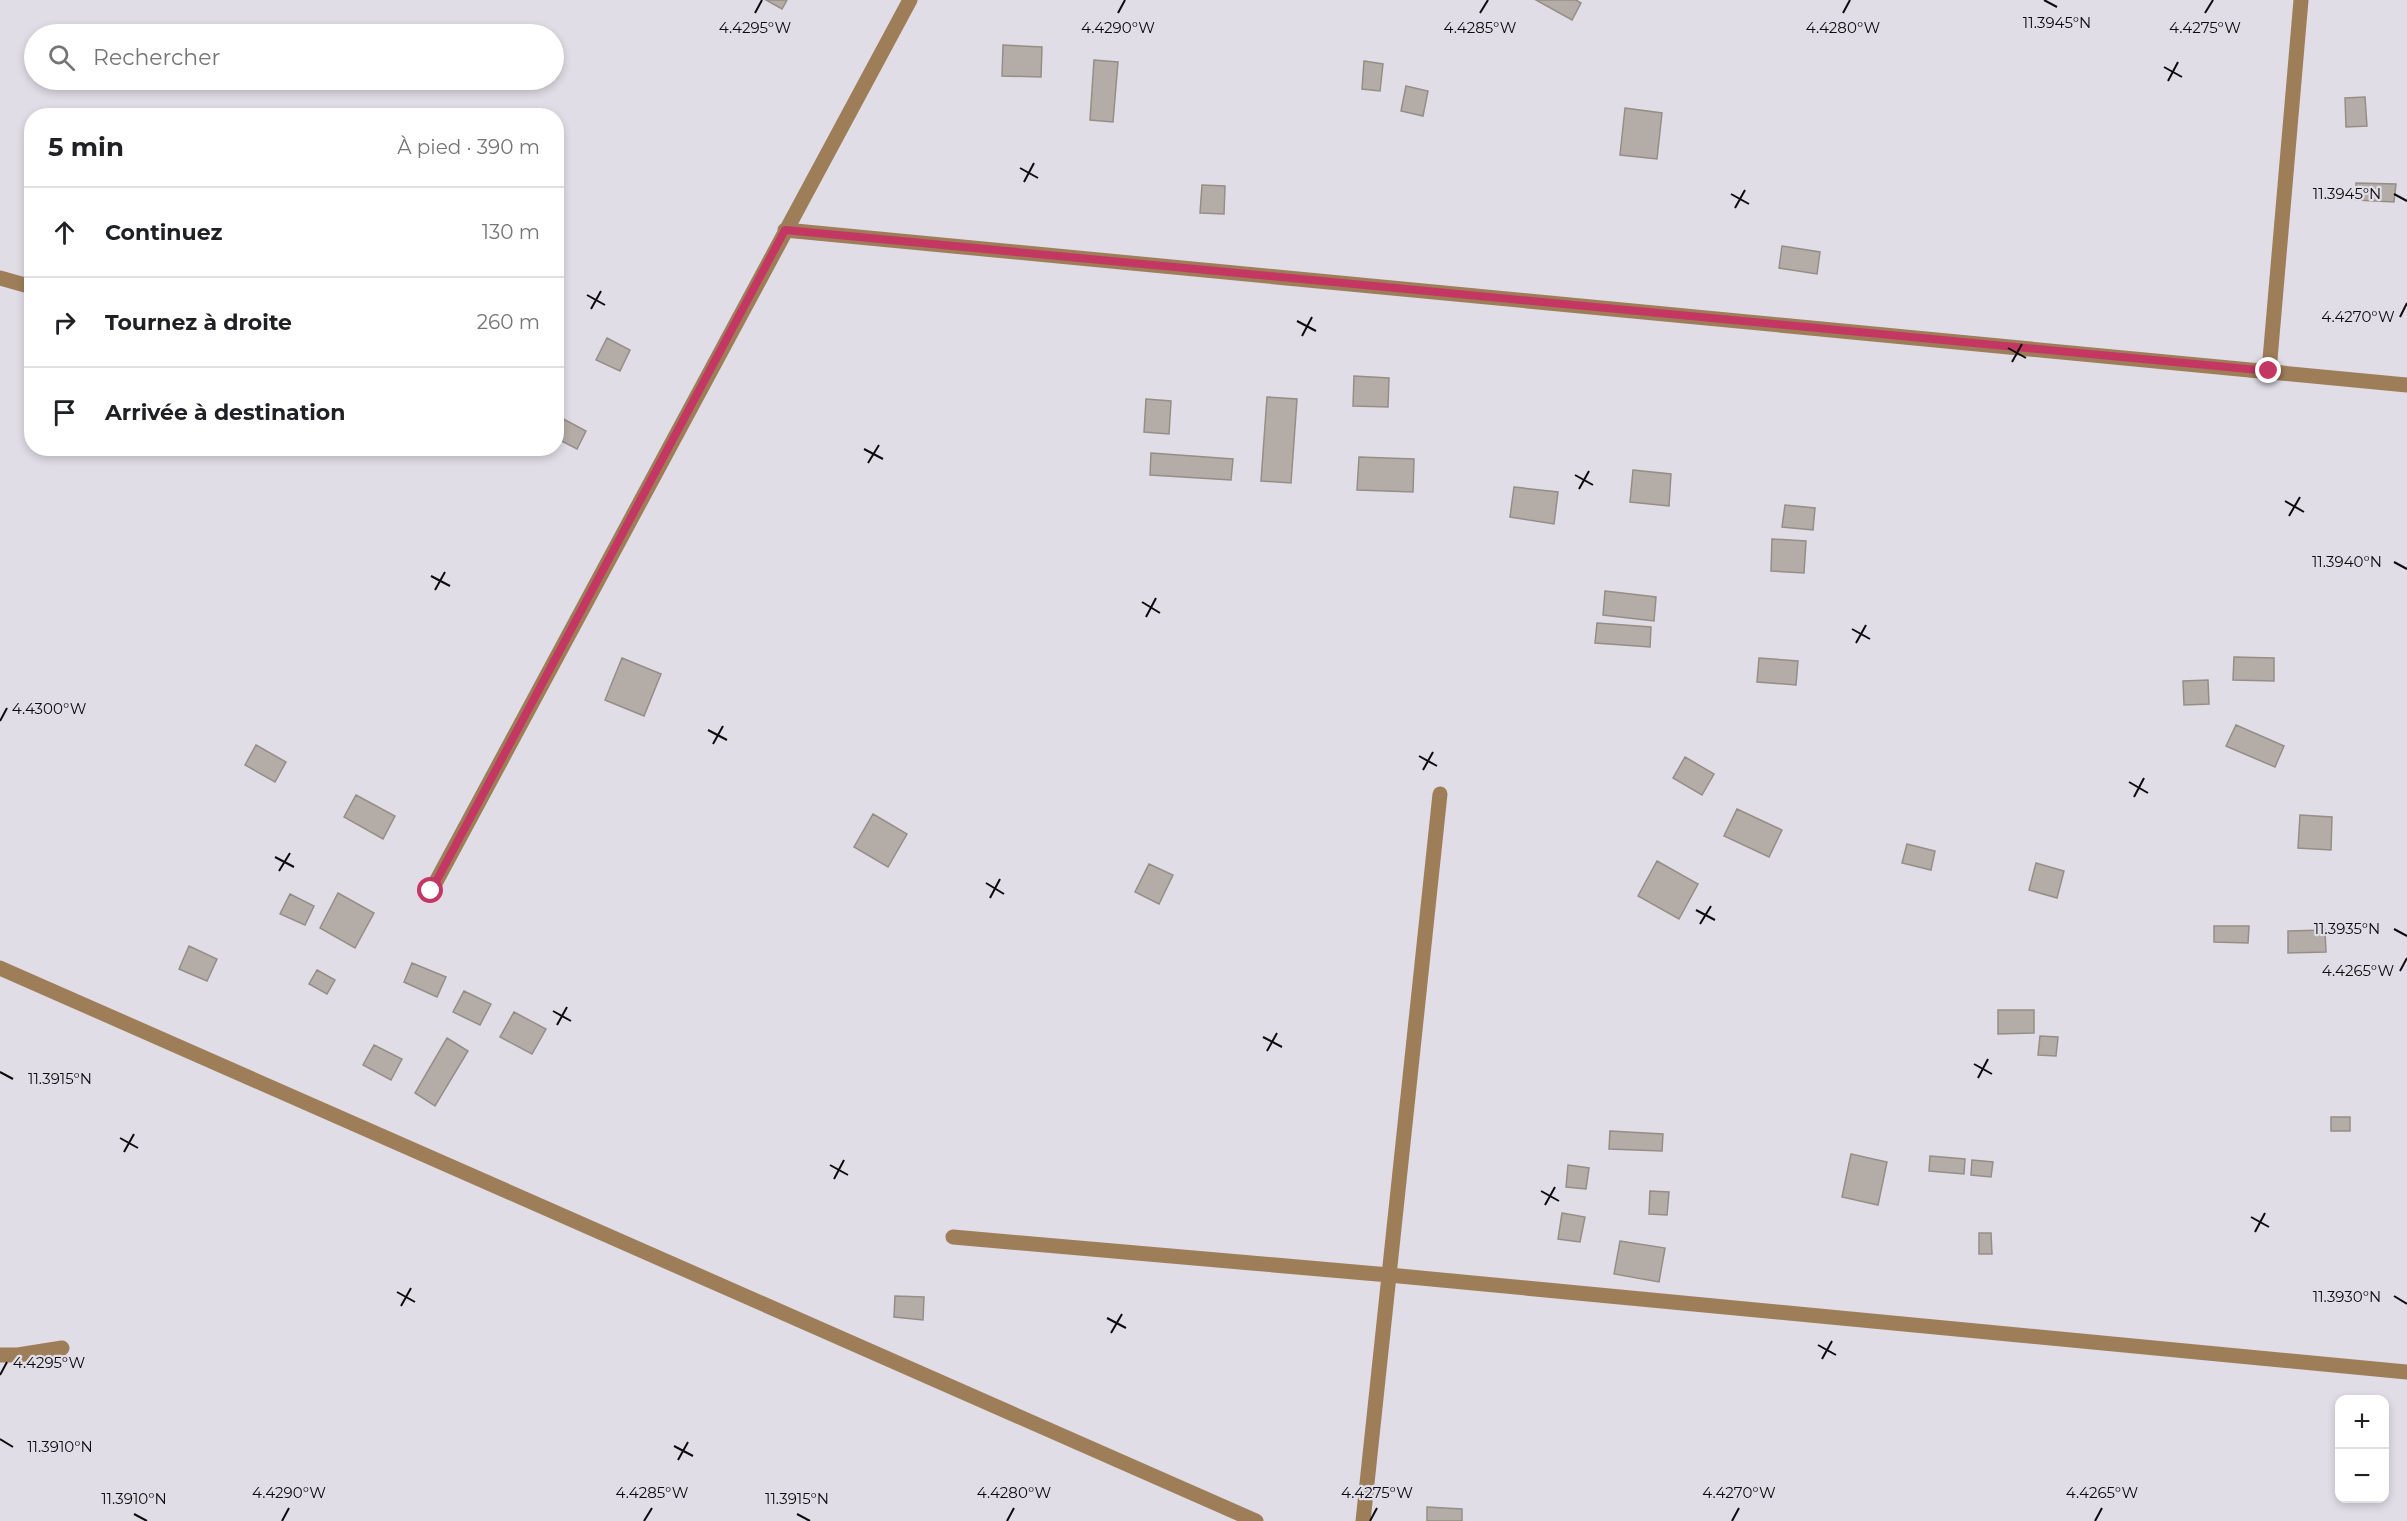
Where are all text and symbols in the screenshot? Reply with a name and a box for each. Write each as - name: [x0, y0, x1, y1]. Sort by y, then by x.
- text: 11.3945°N: [2023, 13, 2091, 32]
- text: 4.4295°W: [719, 18, 792, 37]
- text: 4.4290°W: [1081, 18, 1155, 37]
- text: 4.4285°W: [1444, 18, 1517, 37]
- text: 4.4280°W: [1806, 18, 1881, 37]
- text: 4.4275°W: [2169, 18, 2241, 37]
- search box: [24, 24, 564, 90]
- icon: search: [45, 41, 78, 74]
- text: Rechercher: [93, 44, 220, 71]
- text: 5 min: [48, 131, 124, 163]
- text: À pied · 390 m: [397, 135, 540, 159]
- text: 11.3945°N: [2313, 184, 2381, 203]
- icon: ahead: [48, 216, 81, 249]
- text: Continuez: [105, 219, 222, 246]
- text: 130 m: [482, 220, 540, 244]
- icon: right: [48, 306, 81, 339]
- text: 4.4270°W: [2321, 307, 2395, 326]
- text: Tournez à droite: [105, 309, 292, 336]
- text: 260 m: [477, 310, 540, 334]
- route end: [2255, 357, 2281, 383]
- icon: arrive: [48, 396, 81, 429]
- text: Arrivée à destination: [105, 399, 345, 426]
- text: 11.3940°N: [2312, 552, 2382, 571]
- text: 4.4300°W: [12, 699, 87, 718]
- route start: [417, 877, 443, 903]
- text: 11.3935°N: [2314, 919, 2380, 938]
- text: 4.4265°W: [2322, 961, 2395, 980]
- text: 11.3915°N: [28, 1069, 92, 1088]
- text: 11.3930°N: [2313, 1287, 2381, 1306]
- text: 4.4295°W: [13, 1353, 86, 1372]
- map controls: [2335, 1395, 2389, 1503]
- button: +: [2335, 1395, 2389, 1449]
- text: 11.3910°N: [27, 1437, 93, 1456]
- button: −: [2335, 1449, 2389, 1503]
- text: 4.4290°W: [252, 1483, 326, 1502]
- text: 4.4285°W: [616, 1483, 689, 1502]
- text: 4.4280°W: [977, 1483, 1052, 1502]
- text: 4.4275°W: [1341, 1483, 1413, 1502]
- text: 4.4270°W: [1702, 1483, 1776, 1502]
- text: 4.4265°W: [2066, 1483, 2139, 1502]
- text: 11.3910°N: [101, 1489, 167, 1508]
- text: 11.3915°N: [765, 1489, 829, 1508]

